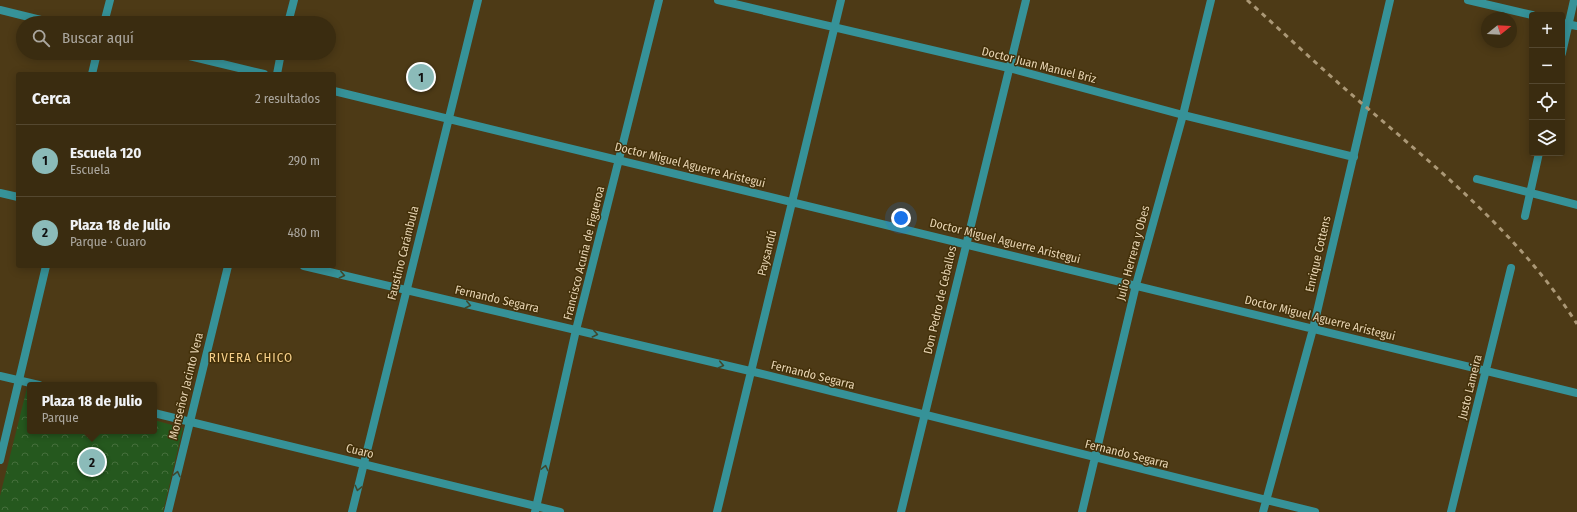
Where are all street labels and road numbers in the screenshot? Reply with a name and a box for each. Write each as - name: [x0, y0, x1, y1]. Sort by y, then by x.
- street label: Doctor Juan Manuel Briz: [980, 44, 1098, 86]
- street label: Doctor Miguel Aguerre Aristegui: [613, 139, 767, 191]
- street label: Francisco Acuña de Figueroa: [561, 184, 607, 321]
- street label: Faustino Carámbula: [385, 204, 422, 302]
- street label: Julio Herrera y Obes: [1114, 204, 1152, 302]
- street label: Doctor Miguel Aguerre Aristegui: [928, 215, 1082, 267]
- street label: Enrique Cottens: [1302, 215, 1334, 293]
- street label: Paysandú: [755, 229, 779, 277]
- street label: Don Pedro de Ceballos: [921, 245, 959, 355]
- street label: Fernando Segarra: [453, 282, 541, 316]
- street label: Doctor Miguel Aguerre Aristegui: [1243, 292, 1397, 344]
- street label: Monseñor Jacinto Vera: [166, 331, 206, 441]
- street label: Justo Lameira: [1455, 353, 1485, 421]
- street label: Fernando Segarra: [770, 358, 857, 392]
- street label: Fernando Segarra: [1084, 437, 1171, 471]
- street label: Cuaro: [345, 441, 375, 461]

